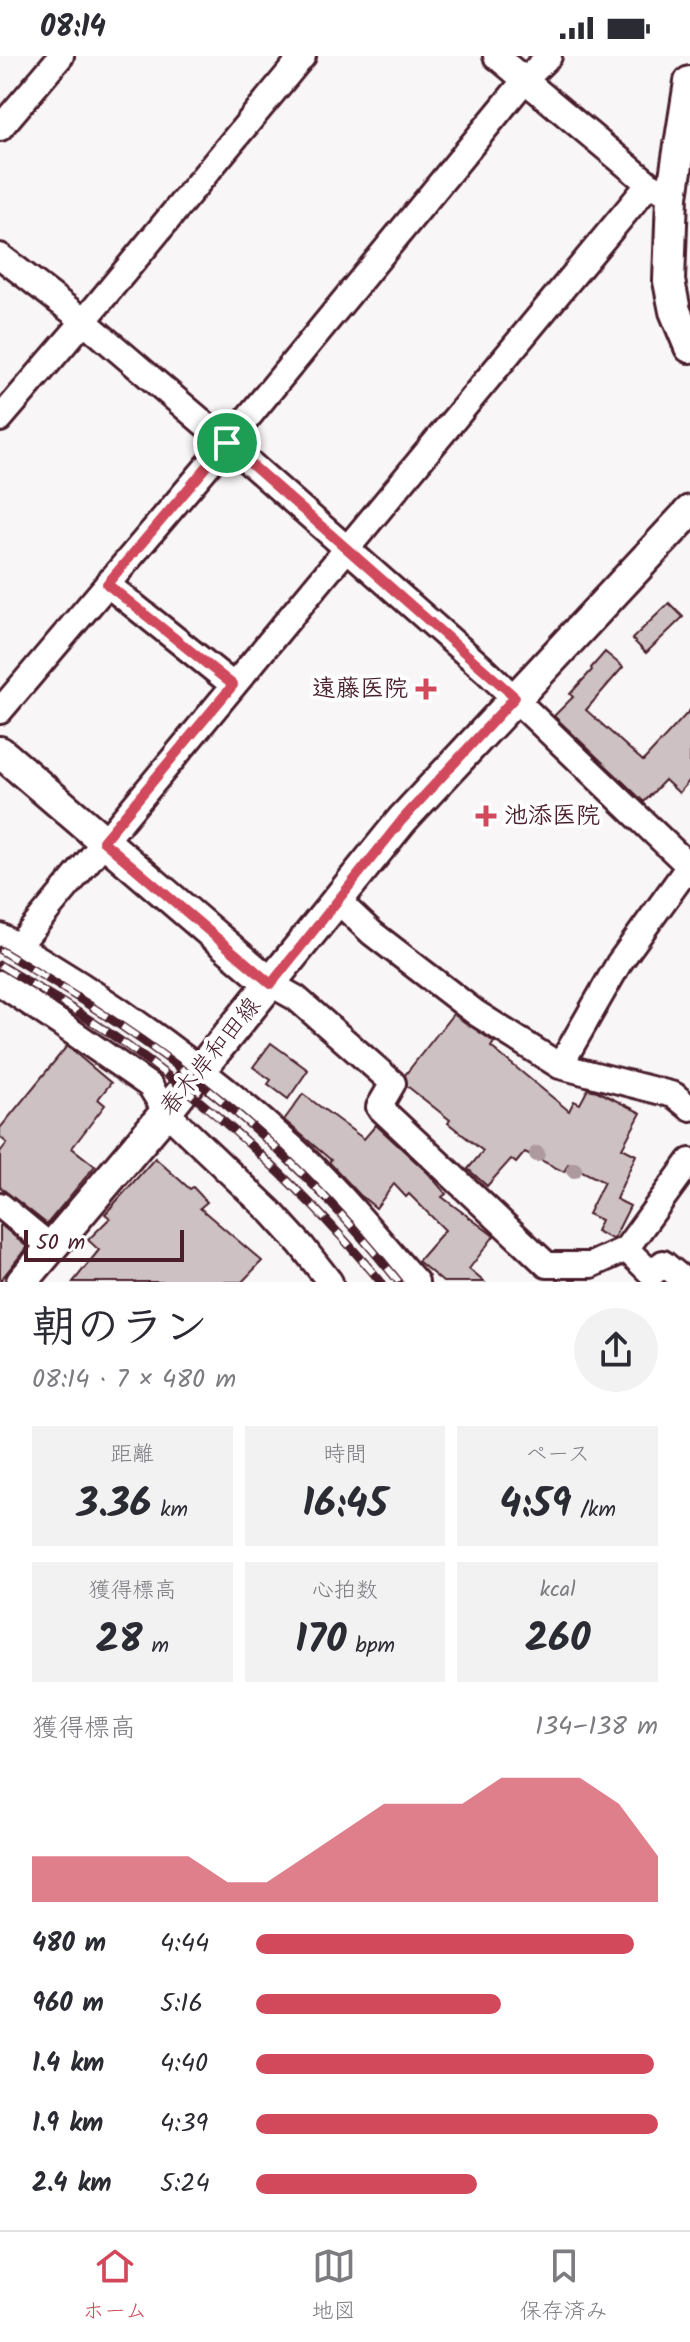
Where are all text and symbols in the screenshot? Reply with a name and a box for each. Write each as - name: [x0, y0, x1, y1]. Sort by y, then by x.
- text: 08:14: [40, 4, 106, 52]
- pin: [193, 409, 261, 477]
- icon: arrive: [205, 421, 249, 465]
- place label: 遠藤医院: [312, 670, 408, 709]
- marker: 遠藤医院: [415, 678, 437, 700]
- place label: 池添医院: [504, 797, 600, 836]
- marker: 池添医院: [475, 805, 497, 827]
- street label: 春木岸和田線: [151, 989, 271, 1125]
- scale bar: [24, 1226, 184, 1262]
- text: 50 m: [36, 1226, 85, 1261]
- text: 朝のラン: [32, 1294, 208, 1364]
- button: share: [574, 1308, 658, 1392]
- text: 08:14 · 7 × 480 m: [32, 1359, 236, 1401]
- text: 距離: [110, 1438, 154, 1473]
- text: 時間: [323, 1438, 367, 1473]
- text: ペース: [525, 1438, 590, 1473]
- text: 3.36: [77, 1473, 151, 1537]
- text: 16:45: [302, 1473, 388, 1537]
- text: 4:59: [499, 1473, 572, 1537]
- text: km: [151, 1493, 188, 1528]
- text: /km: [572, 1493, 616, 1528]
- text: kcal: [540, 1573, 576, 1608]
- text: 獲得標高: [88, 1574, 176, 1609]
- text: 心拍数: [312, 1574, 378, 1609]
- text: 260: [525, 1608, 590, 1672]
- text: 28: [96, 1609, 143, 1673]
- text: 170: [295, 1609, 347, 1673]
- text: m: [143, 1629, 169, 1664]
- text: bpm: [347, 1629, 395, 1664]
- text: 134–138 m: [535, 1706, 658, 1748]
- text: 獲得標高: [32, 1708, 136, 1750]
- text: 480 m: [32, 1923, 106, 1965]
- text: 4:44: [160, 1923, 209, 1965]
- text: 960 m: [32, 1983, 104, 2025]
- text: 5:16: [160, 1983, 203, 2025]
- text: 1.4 km: [32, 2043, 104, 2085]
- text: 4:40: [160, 2043, 208, 2085]
- text: 1.9 km: [32, 2103, 103, 2145]
- text: 4:39: [160, 2103, 208, 2145]
- text: 2.4 km: [32, 2163, 112, 2205]
- text: 5:24: [160, 2163, 210, 2205]
- tab: ホーム: [82, 2244, 147, 2330]
- tab: 地図: [312, 2244, 356, 2330]
- tab: 保存済み: [520, 2244, 608, 2330]

